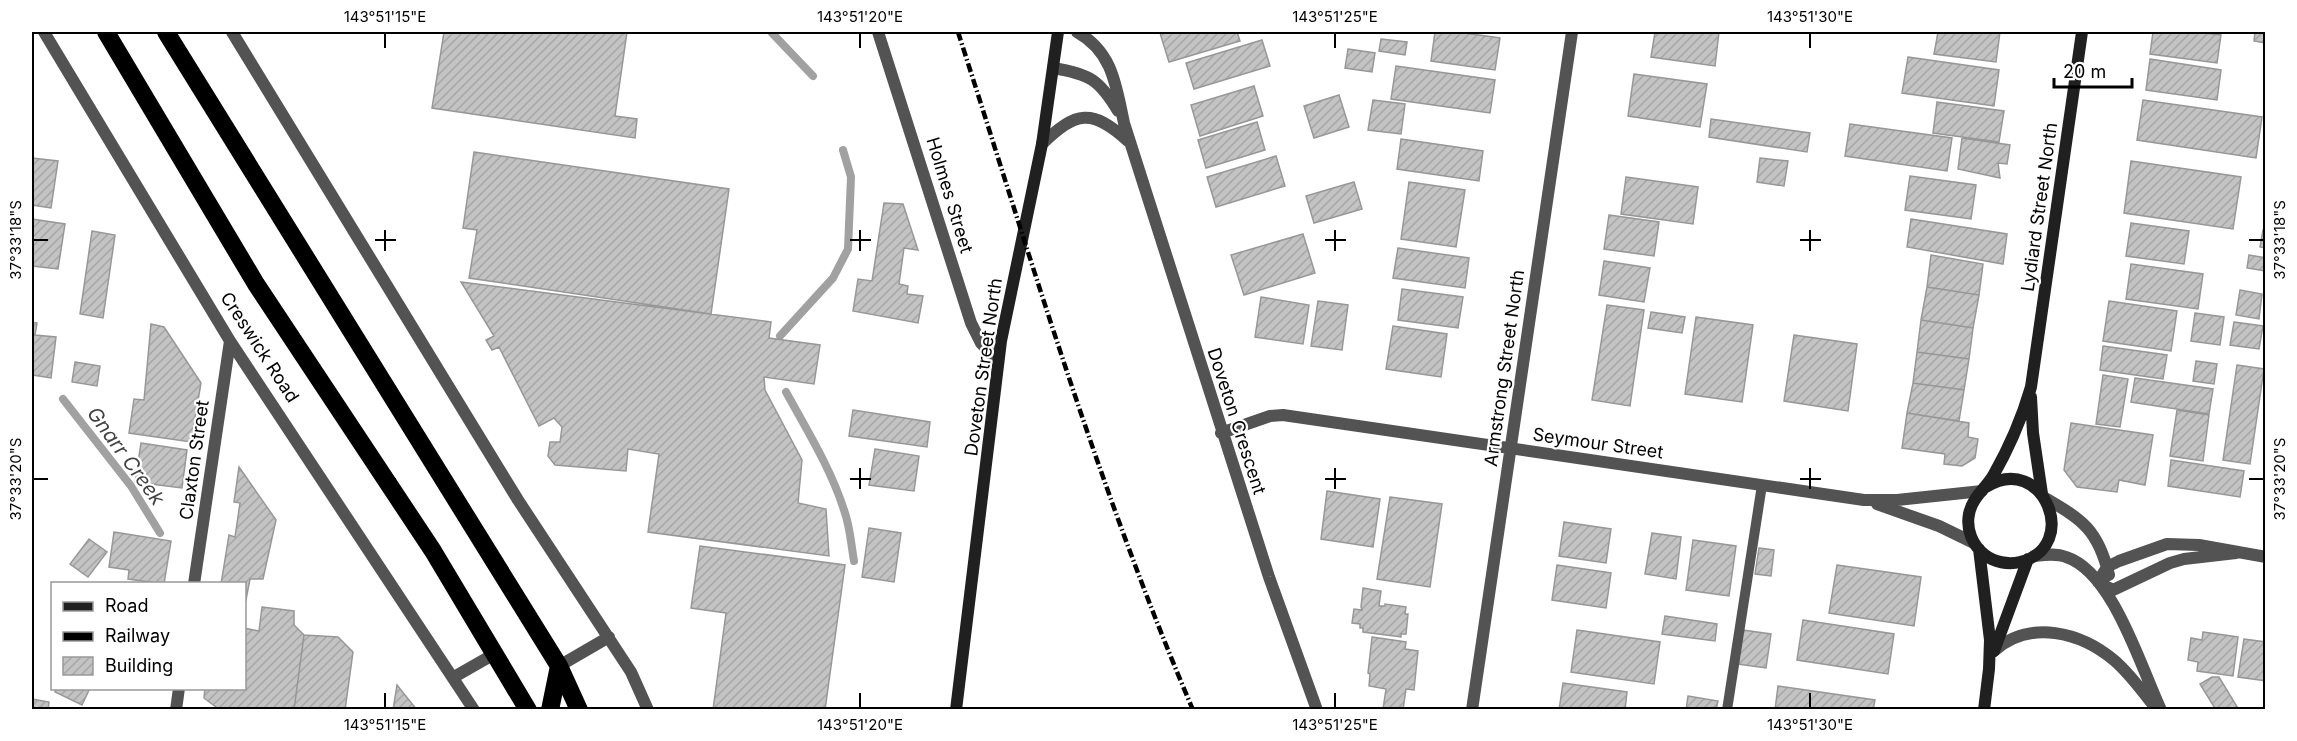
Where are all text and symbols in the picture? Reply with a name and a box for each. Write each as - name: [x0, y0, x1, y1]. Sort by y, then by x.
- text: 143°51'15"E: [344, 7, 426, 26]
- text: 143°51'20"E: [817, 7, 903, 26]
- text: 143°51'25"E: [1292, 7, 1378, 26]
- text: 143°51'30"E: [1767, 7, 1853, 26]
- scale bar: [2054, 51, 2132, 89]
- text: 20 m: [2063, 61, 2106, 82]
- street label: Lydiard Street North: [2017, 121, 2061, 293]
- street label: Holmes Street: [922, 134, 978, 256]
- text: 37°33'18"S: [6, 200, 25, 280]
- text: 37°33'18"S: [2270, 200, 2289, 280]
- street label: Armstrong Street North: [1480, 268, 1528, 468]
- street label: Doveton Street North: [960, 277, 1006, 457]
- street label: Creswick Road: [217, 288, 303, 406]
- street label: Doveton Crescent: [1203, 345, 1271, 497]
- street label: Claxton Street: [175, 399, 213, 521]
- water label: Gnarr Creek: [82, 402, 170, 511]
- street label: Seymour Street: [1531, 423, 1665, 463]
- text: 37°33'20"S: [6, 438, 25, 520]
- text: 37°33'20"S: [2270, 438, 2289, 520]
- legend: [51, 582, 246, 690]
- text: Road: [105, 595, 148, 616]
- text: Railway: [105, 625, 170, 646]
- text: Building: [105, 655, 173, 676]
- text: 143°51'15"E: [344, 715, 426, 734]
- text: 143°51'20"E: [817, 715, 903, 734]
- text: 143°51'25"E: [1292, 715, 1378, 734]
- text: 143°51'30"E: [1767, 715, 1853, 734]

